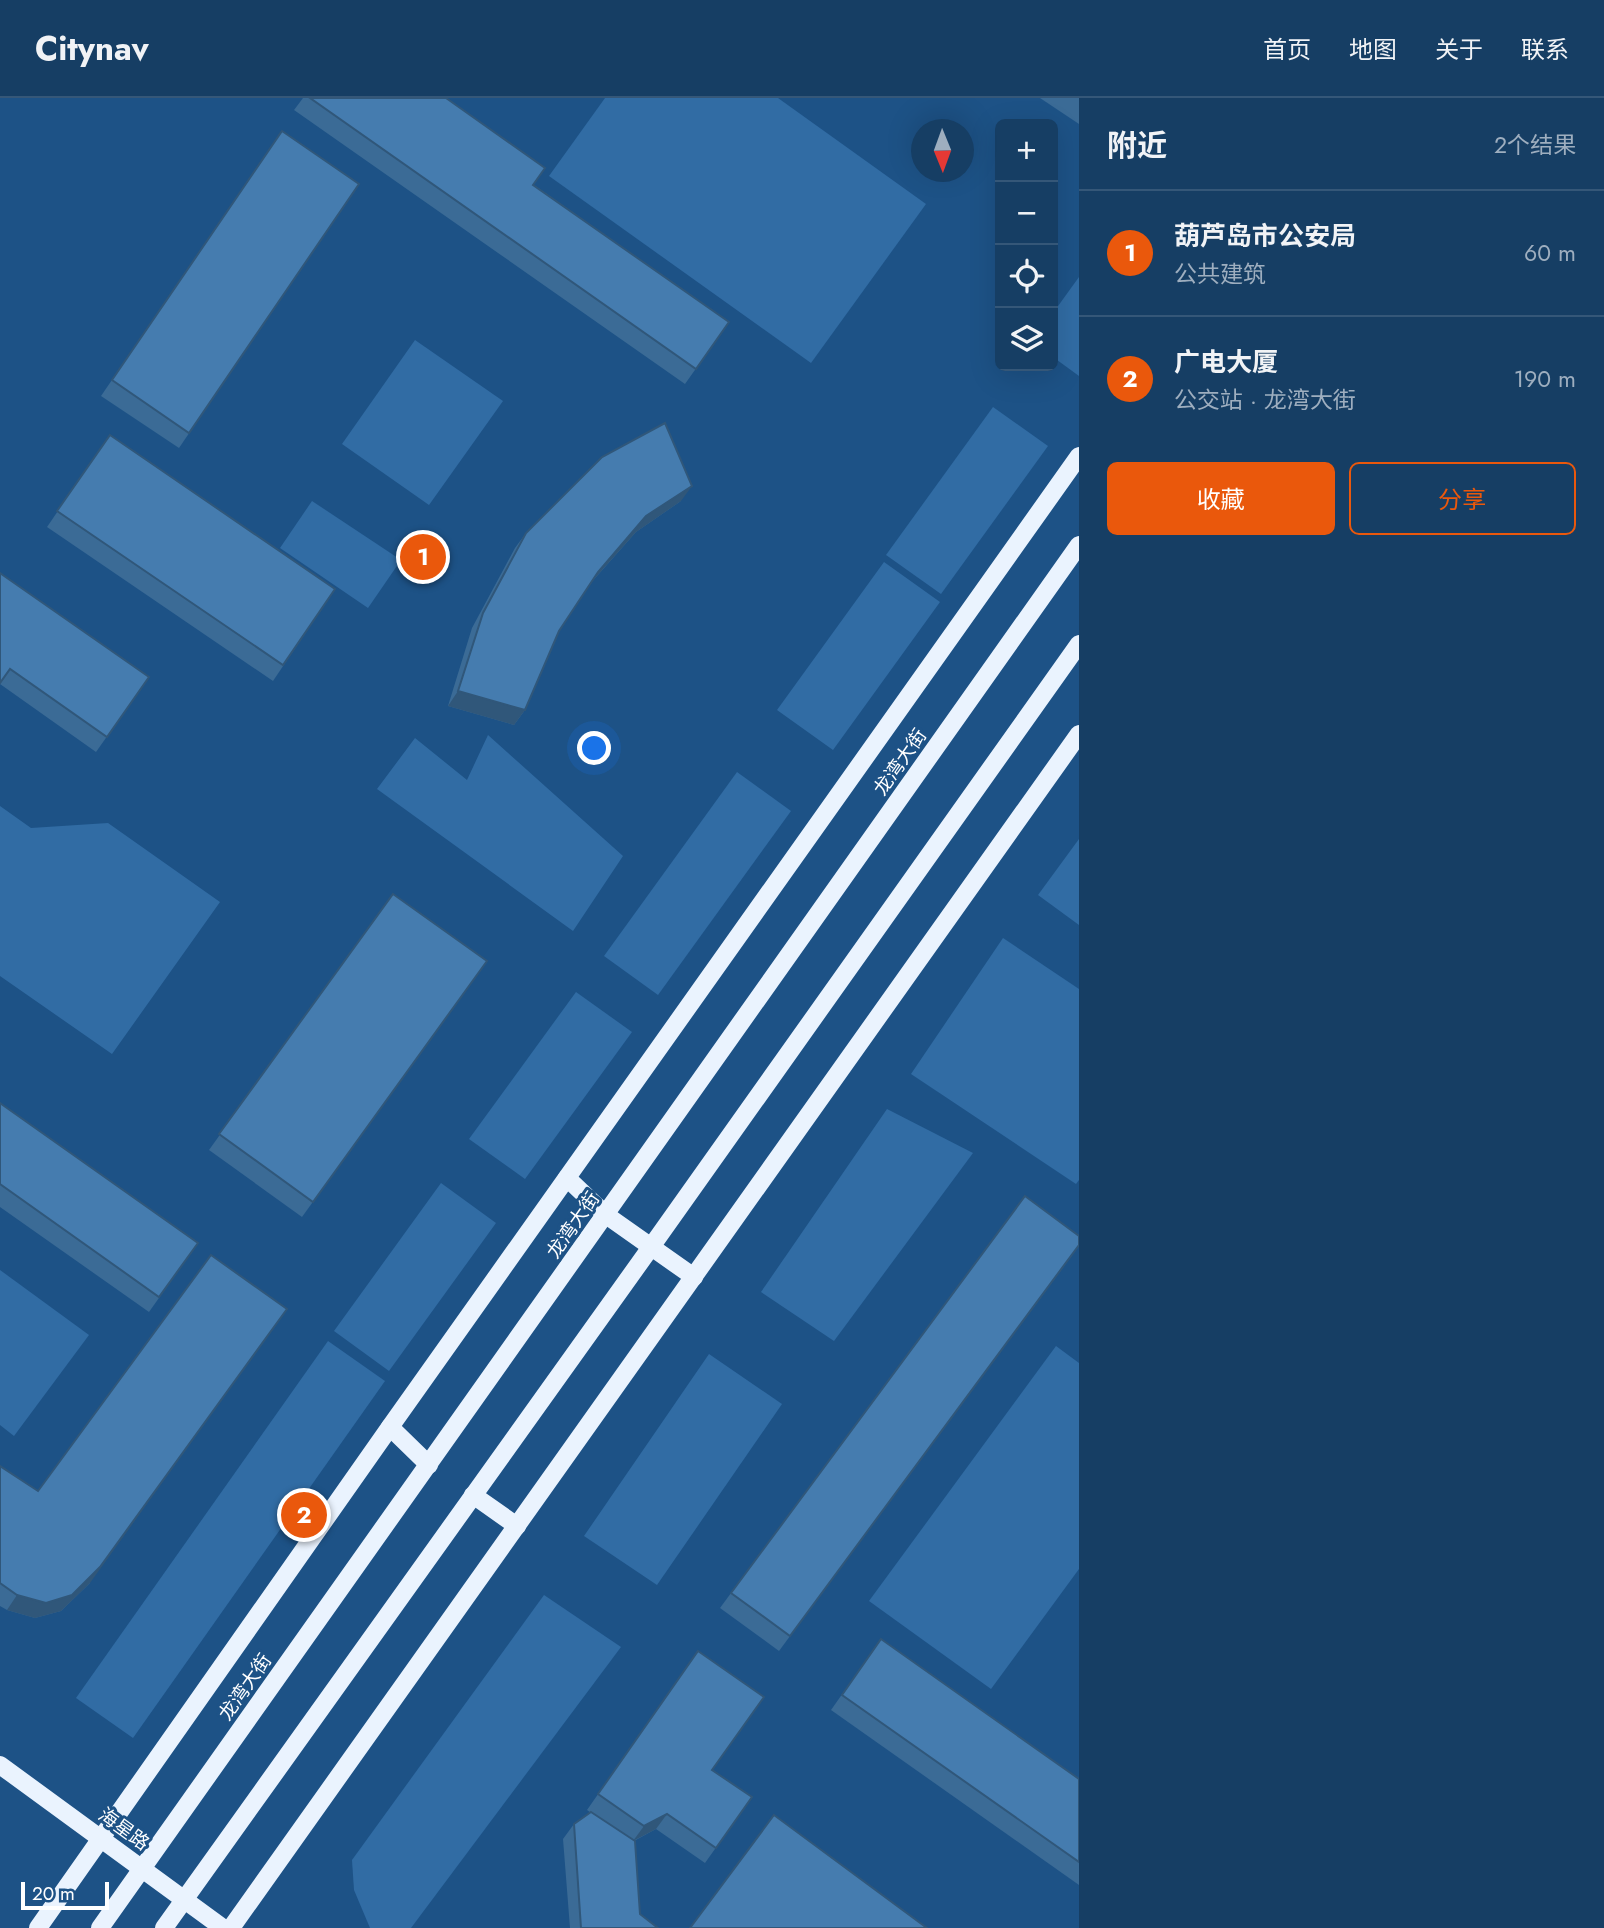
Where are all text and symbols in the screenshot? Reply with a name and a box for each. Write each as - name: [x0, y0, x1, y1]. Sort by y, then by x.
- text: Citynav: [35, 25, 149, 72]
- text: 首页: [1263, 32, 1311, 67]
- text: 地图: [1349, 32, 1397, 67]
- text: 关于: [1435, 32, 1483, 67]
- text: 联系: [1521, 32, 1569, 67]
- north arrow: [911, 119, 974, 182]
- map controls: [995, 119, 1058, 371]
- button: +: [995, 119, 1058, 182]
- text: 附近: [1107, 124, 1167, 167]
- text: 2个结果: [1494, 128, 1576, 162]
- button: −: [995, 182, 1058, 245]
- text: 葫芦岛市公安局: [1174, 217, 1356, 255]
- text: 1: [1124, 236, 1136, 270]
- text: 60 m: [1524, 236, 1576, 270]
- button: locate: [995, 245, 1058, 308]
- text: 公共建筑: [1174, 257, 1266, 291]
- button: layers: [995, 308, 1058, 371]
- text: 广电大厦: [1174, 343, 1278, 381]
- text: 2: [1122, 362, 1138, 396]
- text: 190 m: [1514, 362, 1576, 396]
- text: 公交站 · 龙湾大街: [1174, 383, 1356, 417]
- button: 收藏: [1107, 462, 1335, 535]
- button: 分享: [1349, 462, 1576, 535]
- pin: 1: [400, 531, 446, 583]
- street label: 龙湾大街: [867, 723, 933, 801]
- your location: [577, 731, 611, 765]
- street label: 龙湾大街: [540, 1186, 606, 1264]
- pin: 2: [281, 1489, 327, 1541]
- street label: 龙湾大街: [212, 1648, 278, 1726]
- street label: 海星路: [93, 1801, 155, 1857]
- scale bar: [21, 1879, 108, 1911]
- text: 20 m: [32, 1880, 75, 1907]

